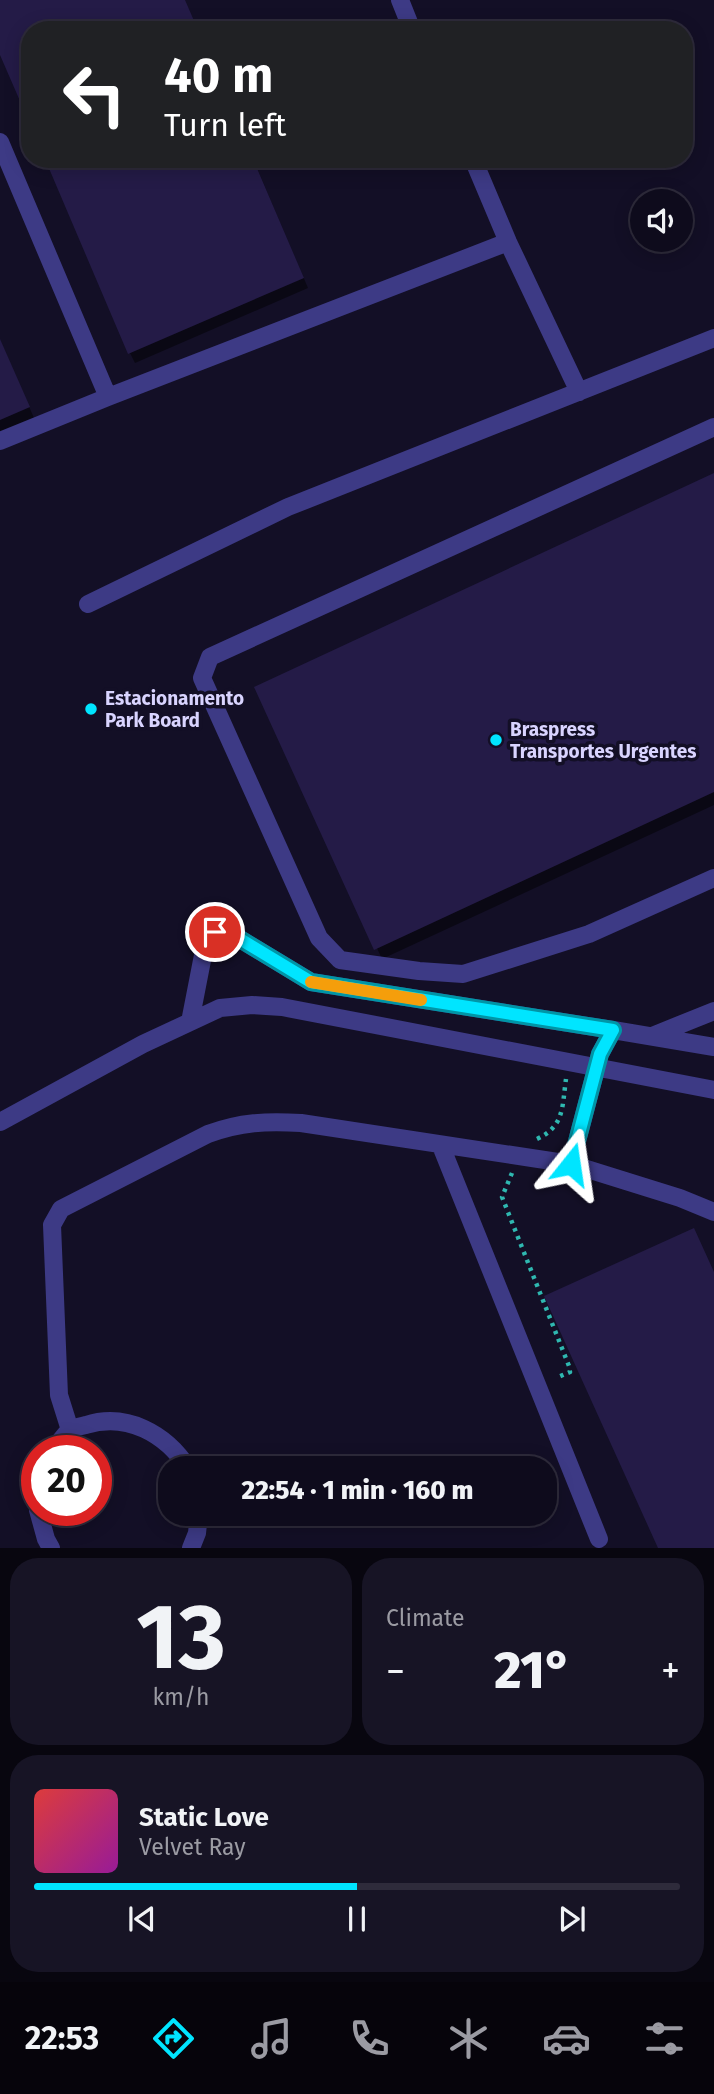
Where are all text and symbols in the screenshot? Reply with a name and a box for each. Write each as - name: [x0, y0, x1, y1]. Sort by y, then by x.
- text: 40 m: [164, 46, 273, 105]
- icon: left: [49, 49, 140, 140]
- text: Turn left: [164, 106, 286, 144]
- map controls: [630, 189, 693, 252]
- button: sound: [630, 189, 693, 252]
- place label: Estacionamento Park Board: [105, 687, 244, 732]
- marker: Estacionamento Park Board: [83, 701, 99, 717]
- place label: Braspress Transportes Urgentes: [510, 718, 696, 763]
- marker: Braspress Transportes Urgentes: [488, 732, 504, 748]
- pin: [185, 902, 245, 962]
- icon: arrive: [196, 913, 234, 951]
- position arrow: [534, 1127, 608, 1201]
- speed limit sign: 20: [21, 1435, 112, 1526]
- text: 22:54 · 1 min · 160 m: [242, 1475, 473, 1506]
- text: 13: [136, 1583, 226, 1692]
- text: Climate: [386, 1604, 465, 1632]
- text: 21°: [494, 1639, 572, 1702]
- text: −: [386, 1648, 405, 1694]
- text: +: [661, 1648, 680, 1694]
- text: km/h: [153, 1683, 209, 1711]
- text: Static Love: [139, 1802, 269, 1833]
- text: Velvet Ray: [139, 1833, 246, 1861]
- icon: previous: [123, 1900, 161, 1938]
- icon: pause: [338, 1900, 376, 1938]
- icon: next: [553, 1900, 591, 1938]
- icon: directions: [149, 2014, 198, 2063]
- icon: music: [247, 2014, 296, 2063]
- icon: phone: [345, 2014, 394, 2063]
- icon: climate: [444, 2014, 493, 2063]
- icon: car: [542, 2014, 591, 2063]
- icon: filters: [640, 2014, 689, 2063]
- text: 22:53: [25, 2019, 99, 2057]

